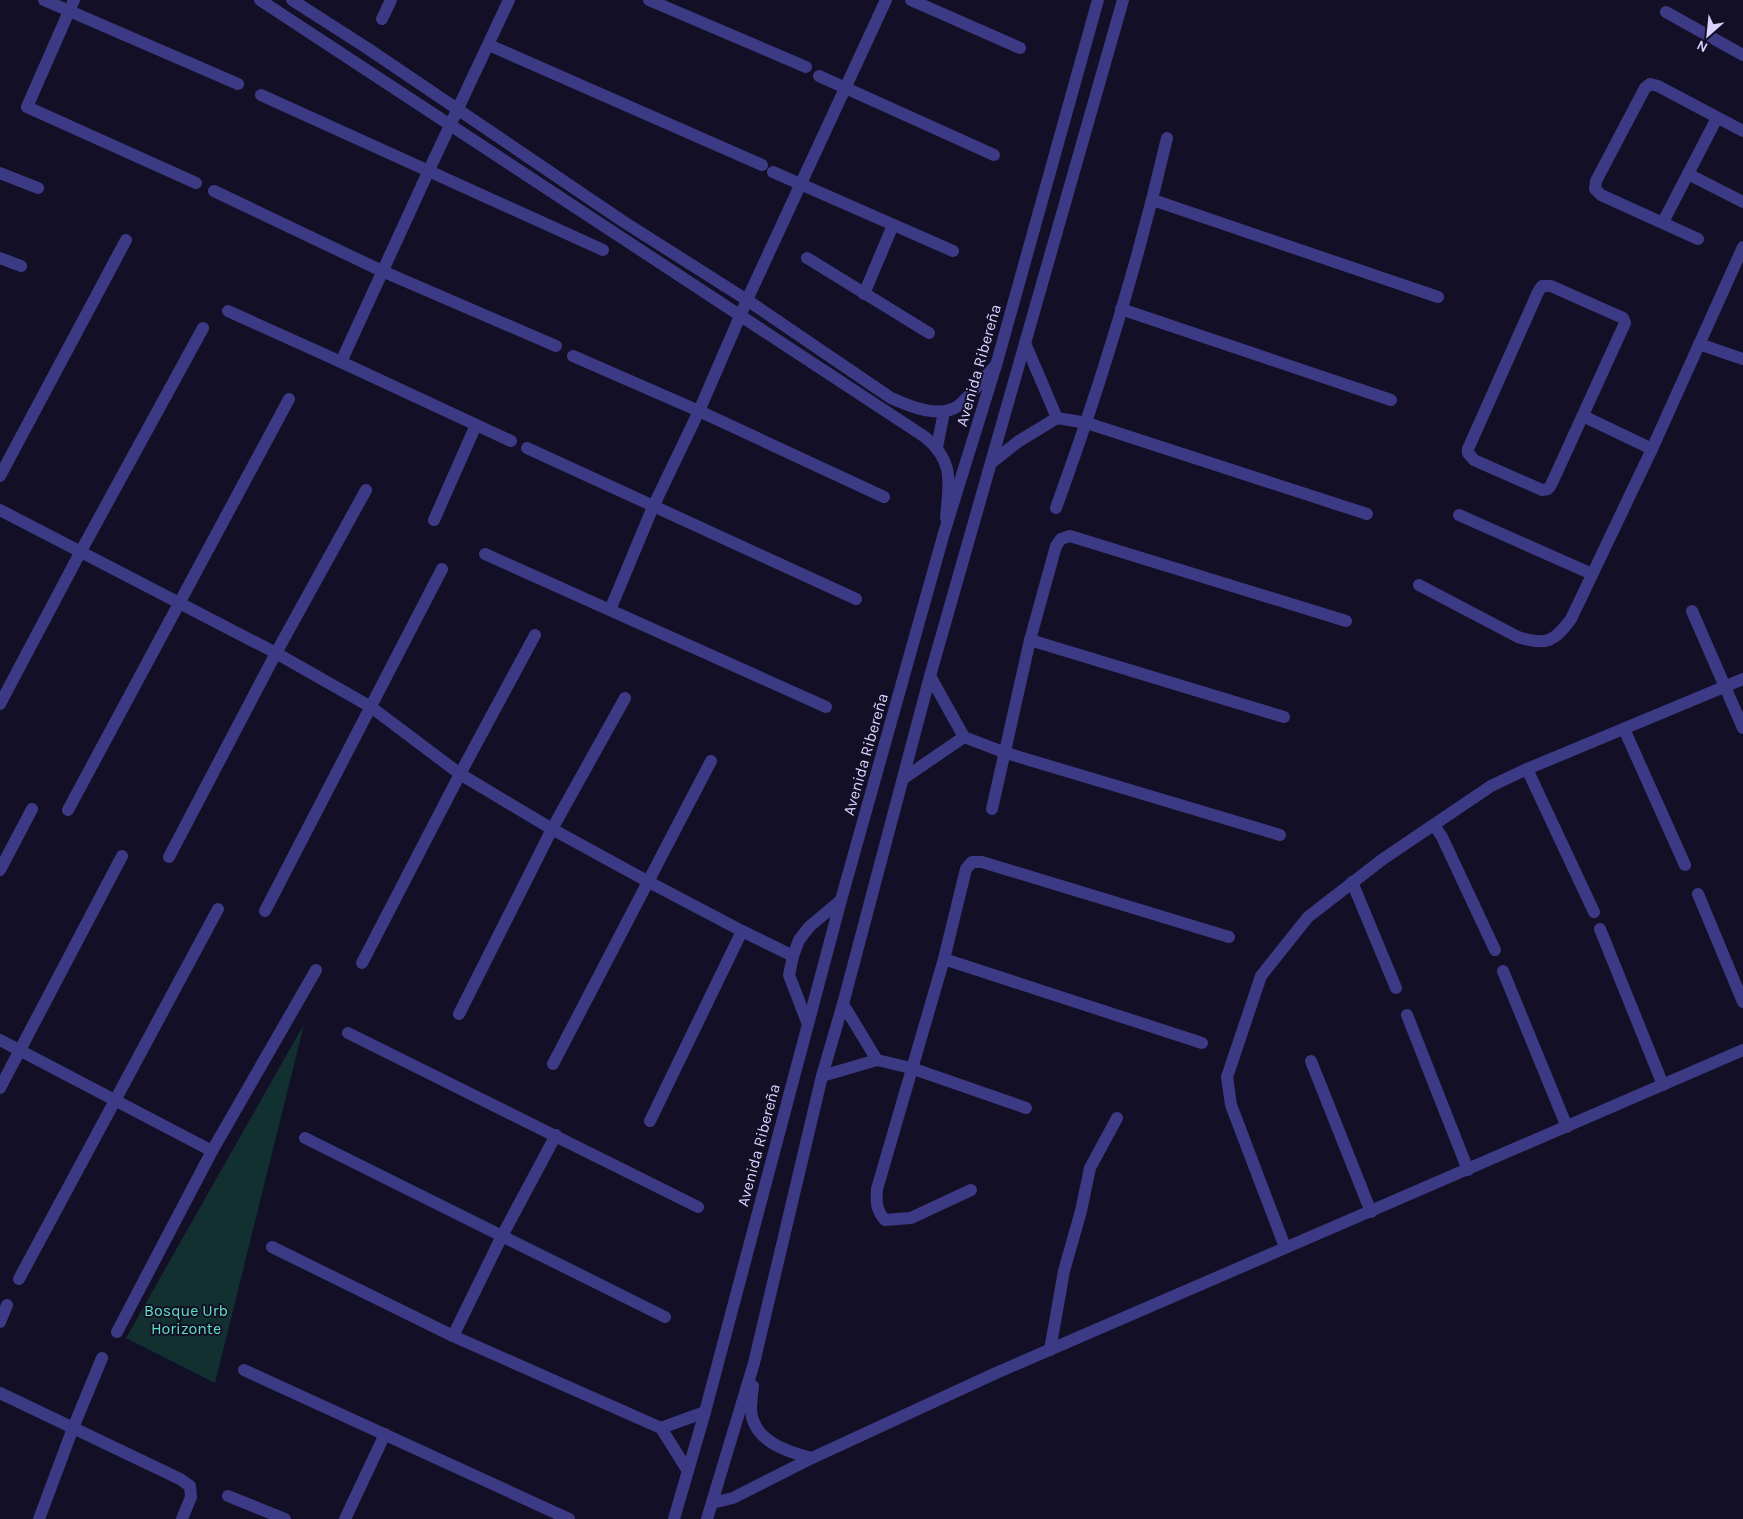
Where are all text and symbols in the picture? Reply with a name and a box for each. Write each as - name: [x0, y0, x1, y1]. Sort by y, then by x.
- north arrow: [1683, 10, 1733, 60]
- text: N: [1694, 36, 1711, 56]
- street label: Avenida Ribereña: [952, 302, 1005, 428]
- street label: Avenida Ribereña: [839, 691, 892, 817]
- street label: Avenida Ribereña: [733, 1082, 784, 1209]
- park label: Bosque Urb Horizonte: [144, 1301, 228, 1338]

